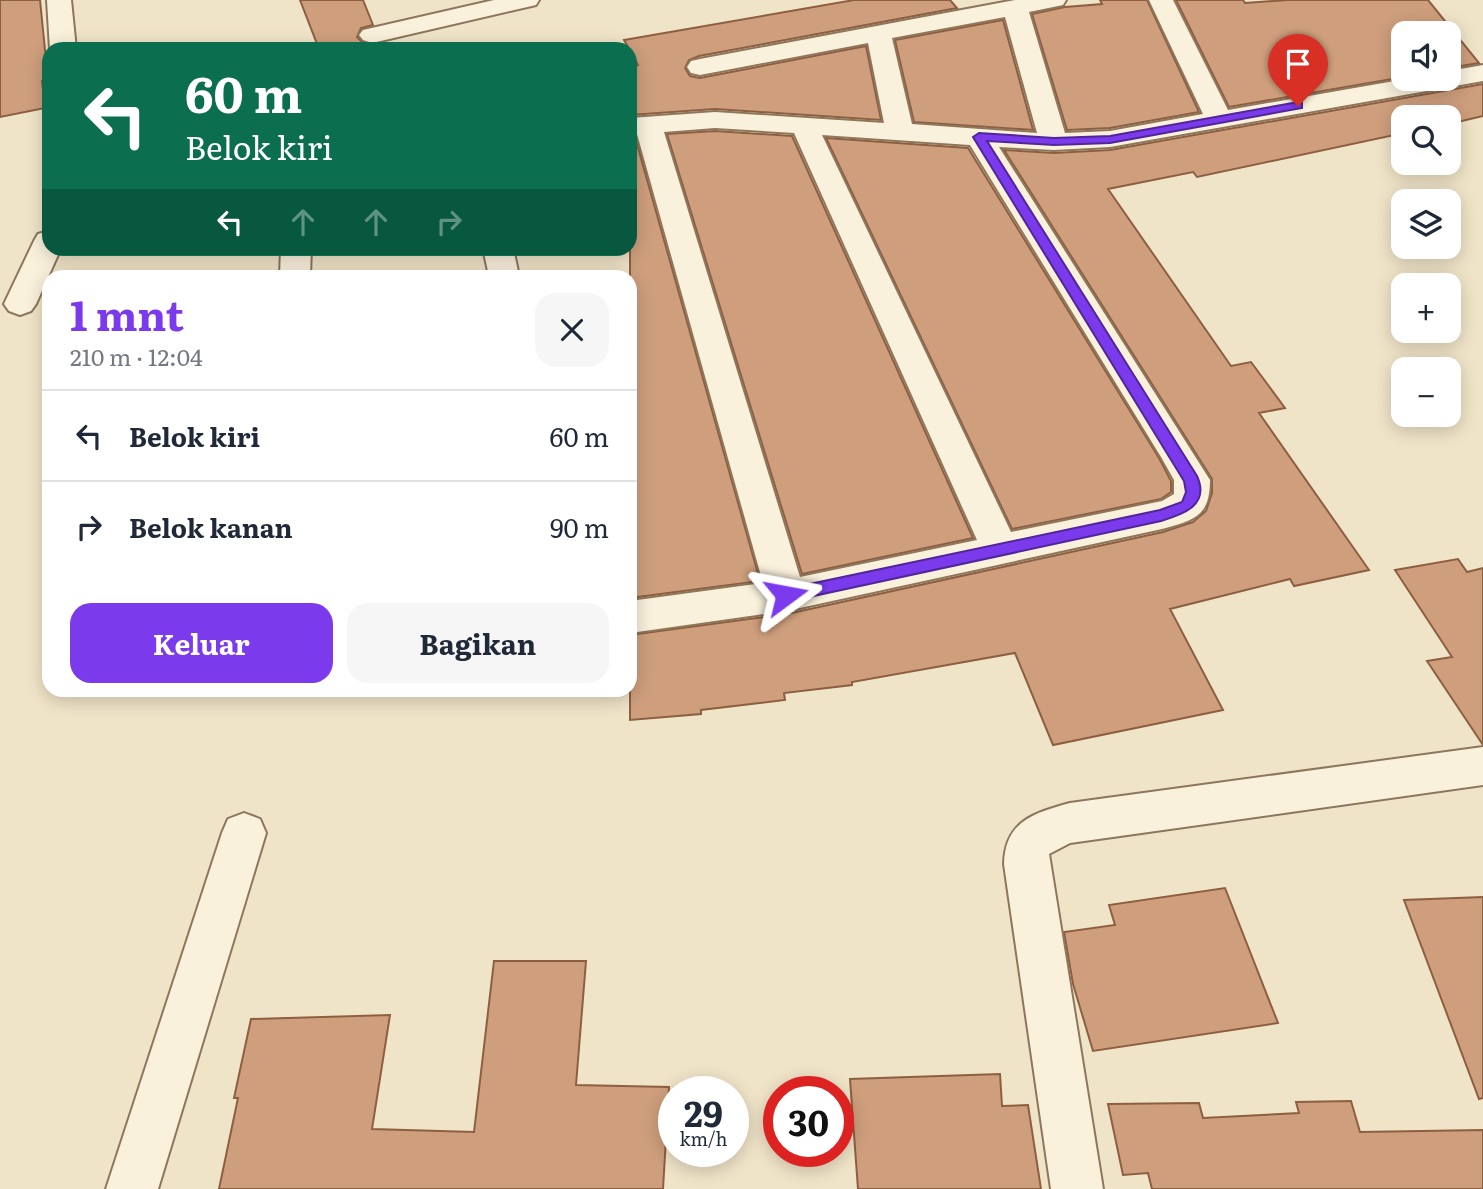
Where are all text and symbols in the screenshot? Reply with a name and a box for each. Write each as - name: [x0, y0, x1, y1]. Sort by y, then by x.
- map controls: [1391, 21, 1461, 427]
- button: sound: [1391, 21, 1461, 91]
- pin: [1268, 34, 1328, 106]
- icon: arrive: [1279, 45, 1317, 83]
- text: 60 m: [185, 55, 302, 128]
- icon: left: [70, 70, 161, 161]
- button: search: [1391, 105, 1461, 175]
- text: Belok kiri: [185, 122, 333, 170]
- button: layers: [1391, 189, 1461, 259]
- icon: left: [211, 203, 249, 241]
- icon: ahead: [284, 203, 322, 241]
- icon: ahead: [357, 203, 395, 241]
- icon: right: [430, 203, 468, 241]
- button: +: [1391, 273, 1461, 343]
- text: 1 mnt: [70, 282, 184, 344]
- button: close: [535, 293, 609, 367]
- text: 210 m · 12:04: [70, 339, 203, 373]
- button: −: [1391, 357, 1461, 427]
- text: Belok kiri: [129, 416, 260, 455]
- text: 60 m: [550, 416, 609, 455]
- icon: left: [70, 417, 108, 455]
- text: Belok kanan: [129, 507, 293, 546]
- text: 90 m: [550, 507, 609, 546]
- icon: right: [70, 508, 108, 546]
- position arrow: [749, 558, 823, 632]
- button: Keluar: [70, 603, 333, 683]
- button: Bagikan: [347, 603, 609, 683]
- speed limit sign: 30: [763, 1076, 854, 1167]
- text: 29: [684, 1086, 723, 1138]
- text: km/h: [680, 1125, 727, 1152]

